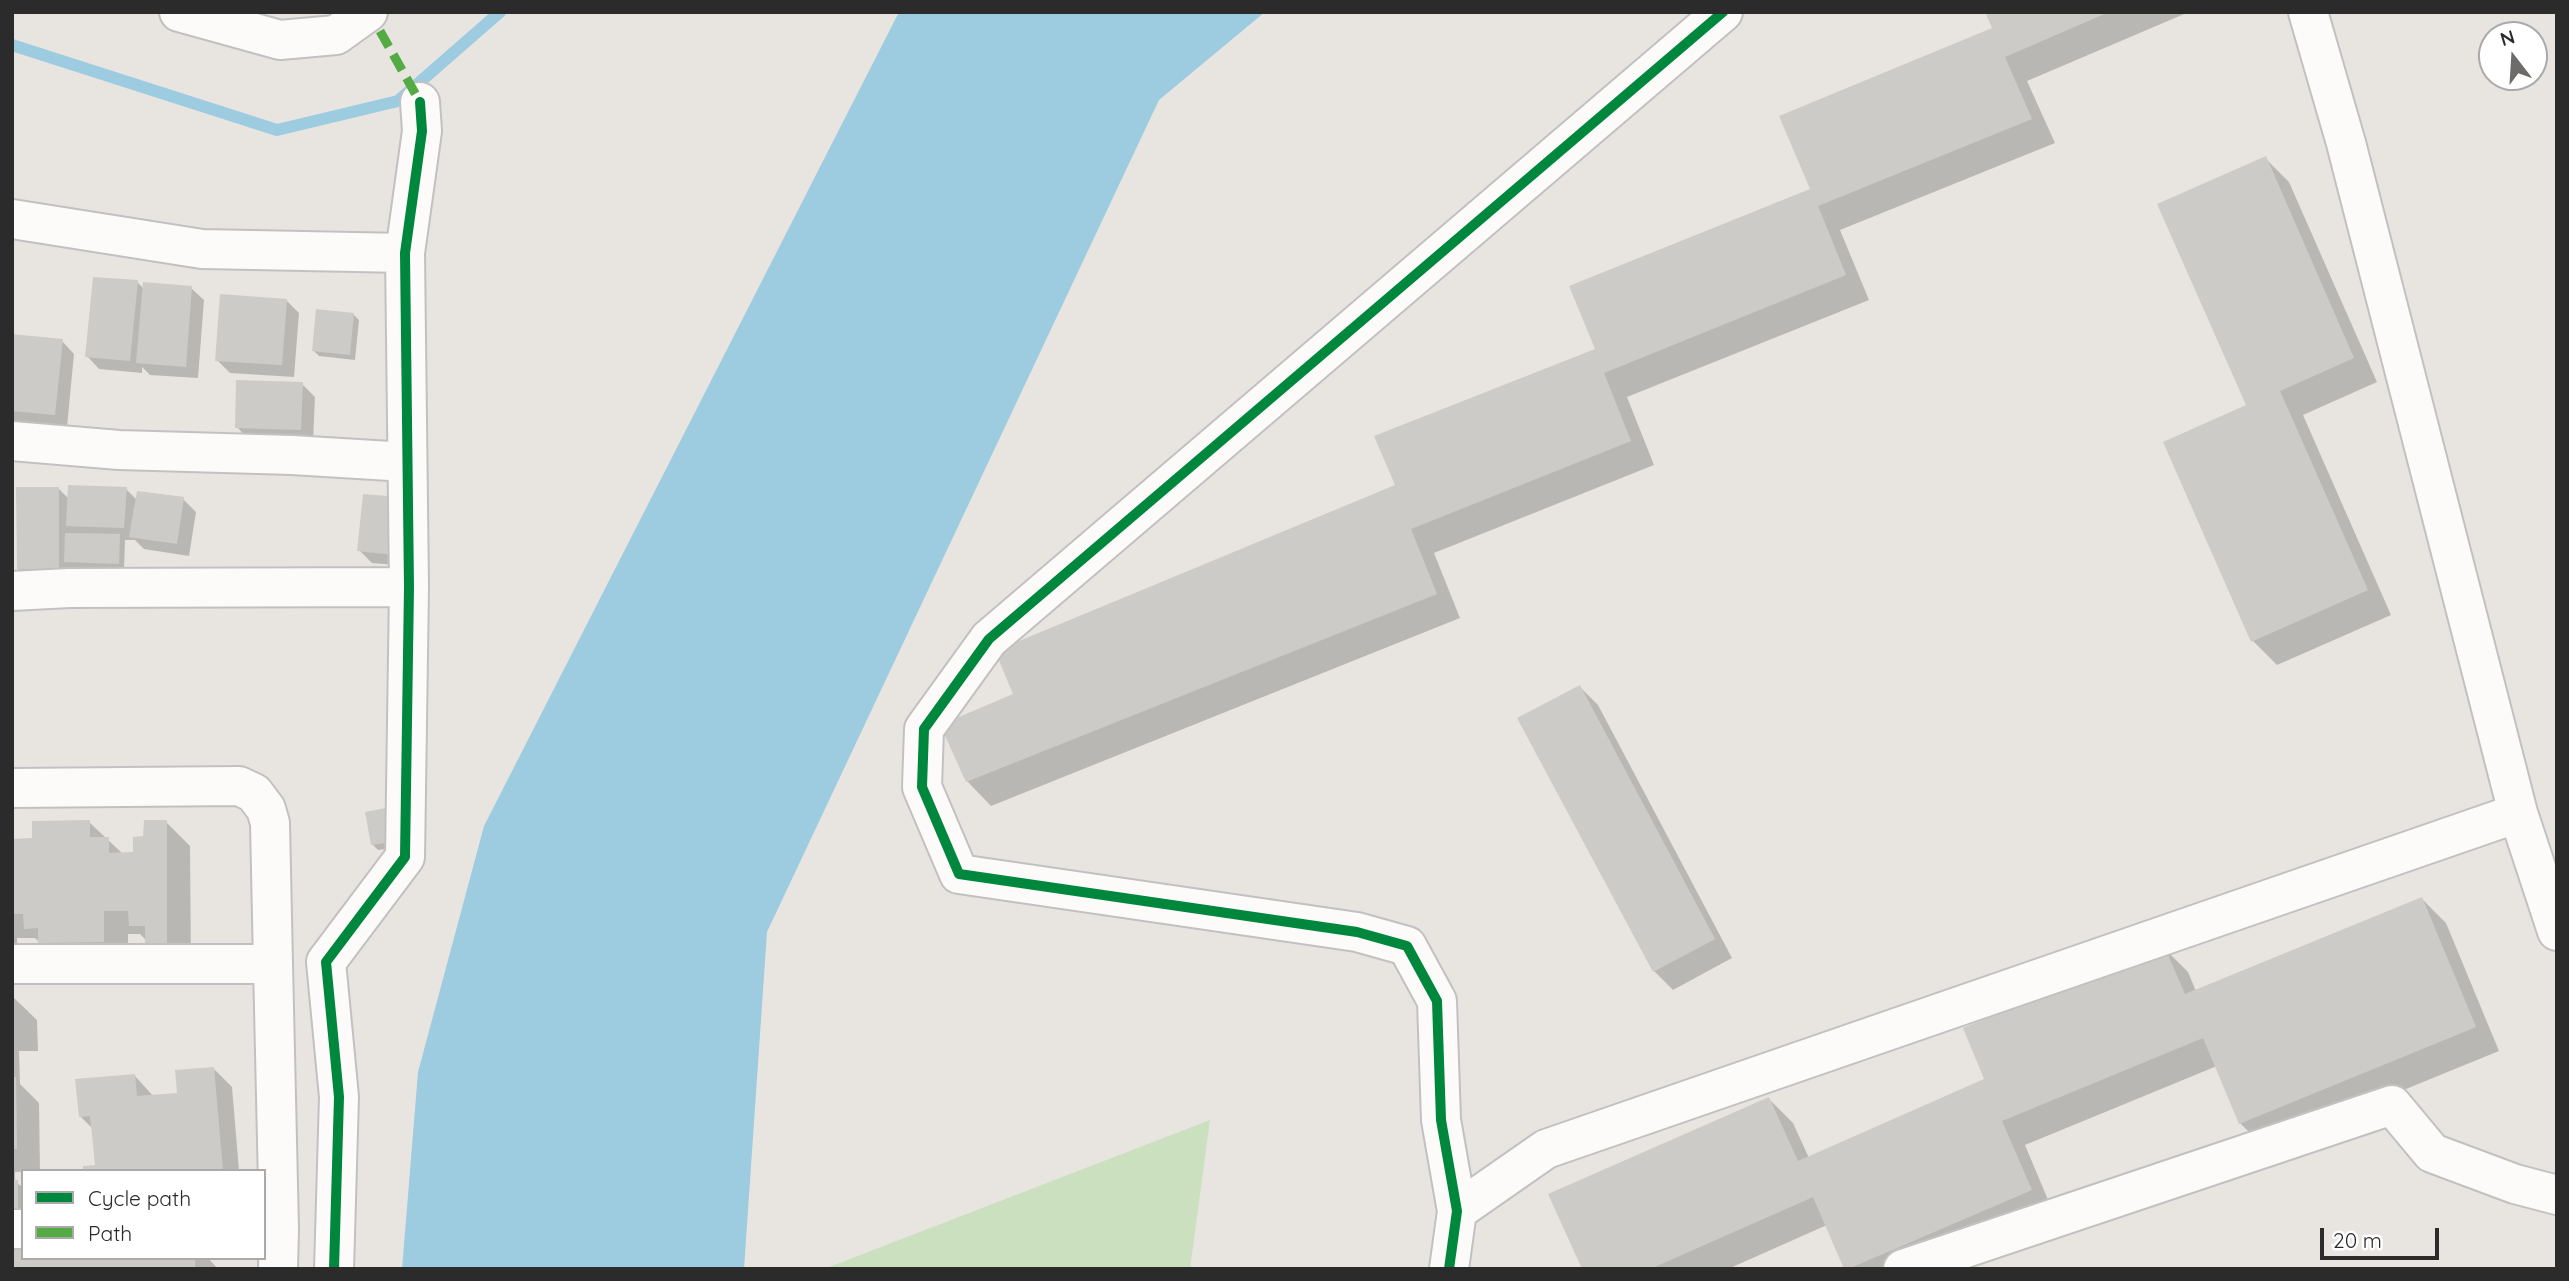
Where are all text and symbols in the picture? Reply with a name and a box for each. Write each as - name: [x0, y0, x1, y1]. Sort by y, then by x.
- north arrow: [2478, 21, 2548, 91]
- text: N: [2497, 24, 2518, 51]
- legend: [21, 1169, 266, 1260]
- text: Cycle path: [88, 1185, 191, 1211]
- scale bar: [2324, 1214, 2443, 1258]
- text: Path: [88, 1220, 132, 1246]
- text: 20 m: [2333, 1227, 2382, 1253]

